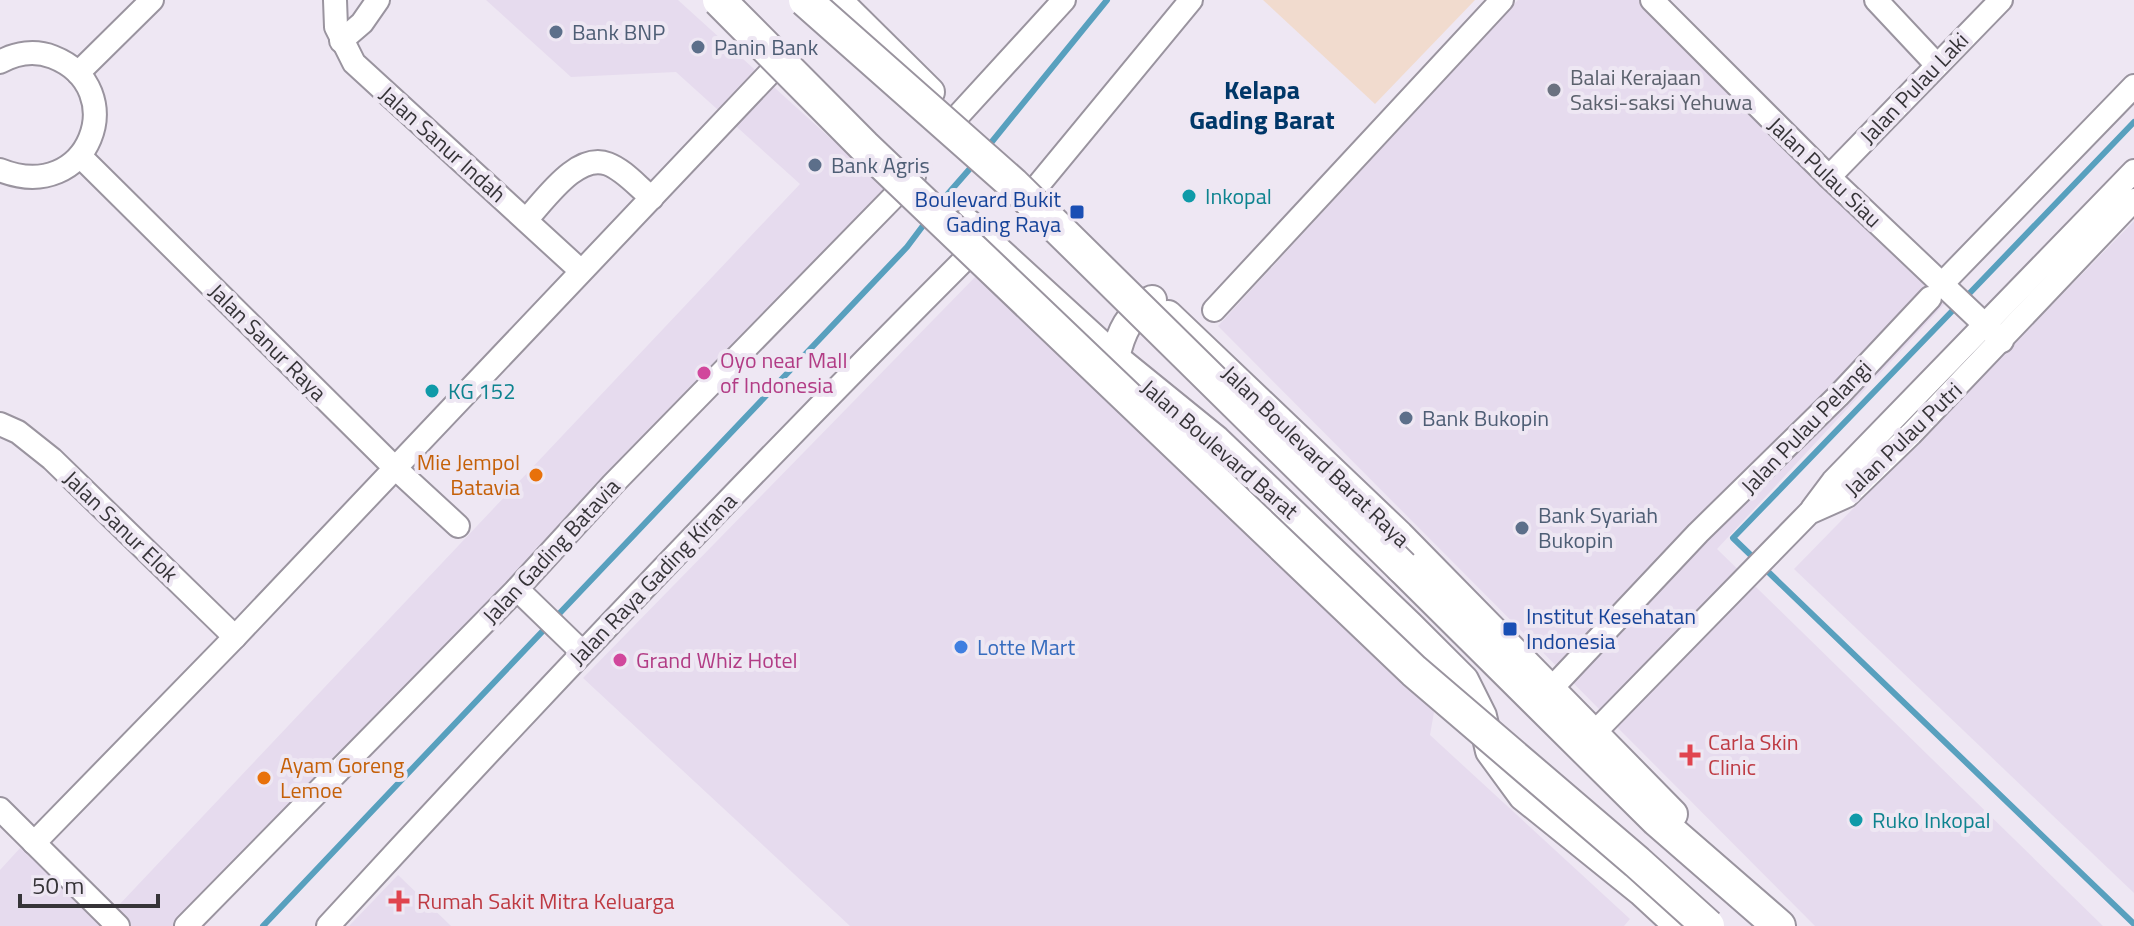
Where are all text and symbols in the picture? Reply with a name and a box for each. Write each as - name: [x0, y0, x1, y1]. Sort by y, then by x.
- place label: Bank BNP: [572, 15, 665, 49]
- marker: Bank BNP: [547, 23, 565, 41]
- street label: Jalan Pulau Laki: [1852, 24, 1976, 152]
- place label: Panin Bank: [714, 30, 819, 64]
- marker: Panin Bank: [689, 38, 707, 56]
- place label: Balai Kerajaan Saksi-saksi Yehuwa: [1570, 60, 1752, 119]
- district label: Kelapa Gading Barat: [1189, 70, 1335, 139]
- street label: Jalan Sanur Indah: [372, 78, 514, 210]
- marker: Balai Kerajaan Saksi-saksi Yehuwa: [1545, 81, 1563, 99]
- street label: Jalan Pulau Siau: [1760, 109, 1890, 235]
- place label: Bank Agris: [831, 148, 930, 182]
- marker: Bank Agris: [806, 156, 824, 174]
- place label: Inkopal: [1205, 179, 1272, 213]
- place label: Boulevard Bukit Gading Raya: [915, 182, 1061, 241]
- marker: Inkopal: [1180, 187, 1198, 205]
- marker: Boulevard Bukit Gading Raya: [1068, 203, 1086, 221]
- street label: Jalan Sanur Raya: [201, 275, 335, 409]
- place label: Oyo near Mall of Indonesia: [720, 343, 847, 402]
- street label: Jalan Pulau Pelangi: [1733, 352, 1879, 502]
- street label: Jalan Boulevard Barat Raya: [1214, 357, 1418, 555]
- marker: Oyo near Mall of Indonesia: [695, 364, 713, 382]
- street label: Jalan Boulevard Barat: [1134, 371, 1307, 527]
- place label: KG 152: [448, 374, 516, 408]
- street label: Jalan Pulau Putri: [1836, 374, 1970, 504]
- marker: KG 152: [423, 382, 441, 400]
- place label: Bank Bukopin: [1422, 401, 1549, 435]
- marker: Bank Bukopin: [1397, 409, 1415, 427]
- place label: Mie Jempol Batavia: [417, 445, 520, 504]
- street label: Jalan Sanur Elok: [56, 462, 187, 590]
- marker: Mie Jempol Batavia: [527, 466, 545, 484]
- street label: Jalan Gading Batavia: [474, 470, 628, 632]
- street label: Jalan Raya Gading Kirana: [561, 485, 745, 673]
- place label: Bank Syariah Bukopin: [1538, 498, 1658, 557]
- marker: Bank Syariah Bukopin: [1513, 519, 1531, 537]
- place label: Institut Kesehatan Indonesia: [1526, 599, 1696, 658]
- marker: Institut Kesehatan Indonesia: [1501, 620, 1519, 638]
- place label: Lotte Mart: [977, 630, 1075, 664]
- marker: Lotte Mart: [952, 638, 970, 656]
- place label: Grand Whiz Hotel: [636, 643, 798, 677]
- marker: Grand Whiz Hotel: [611, 651, 629, 669]
- place label: Carla Skin Clinic: [1708, 725, 1799, 784]
- marker: Carla Skin Clinic: [1679, 744, 1701, 766]
- place label: Ayam Goreng Lemoe: [280, 748, 404, 807]
- marker: Ayam Goreng Lemoe: [255, 769, 273, 787]
- place label: Ruko Inkopal: [1872, 803, 1991, 837]
- marker: Ruko Inkopal: [1847, 811, 1865, 829]
- scale bar: [20, 858, 158, 908]
- text: 50 m: [32, 867, 84, 903]
- place label: Rumah Sakit Mitra Keluarga: [417, 884, 674, 918]
- marker: Rumah Sakit Mitra Keluarga: [388, 890, 410, 912]

